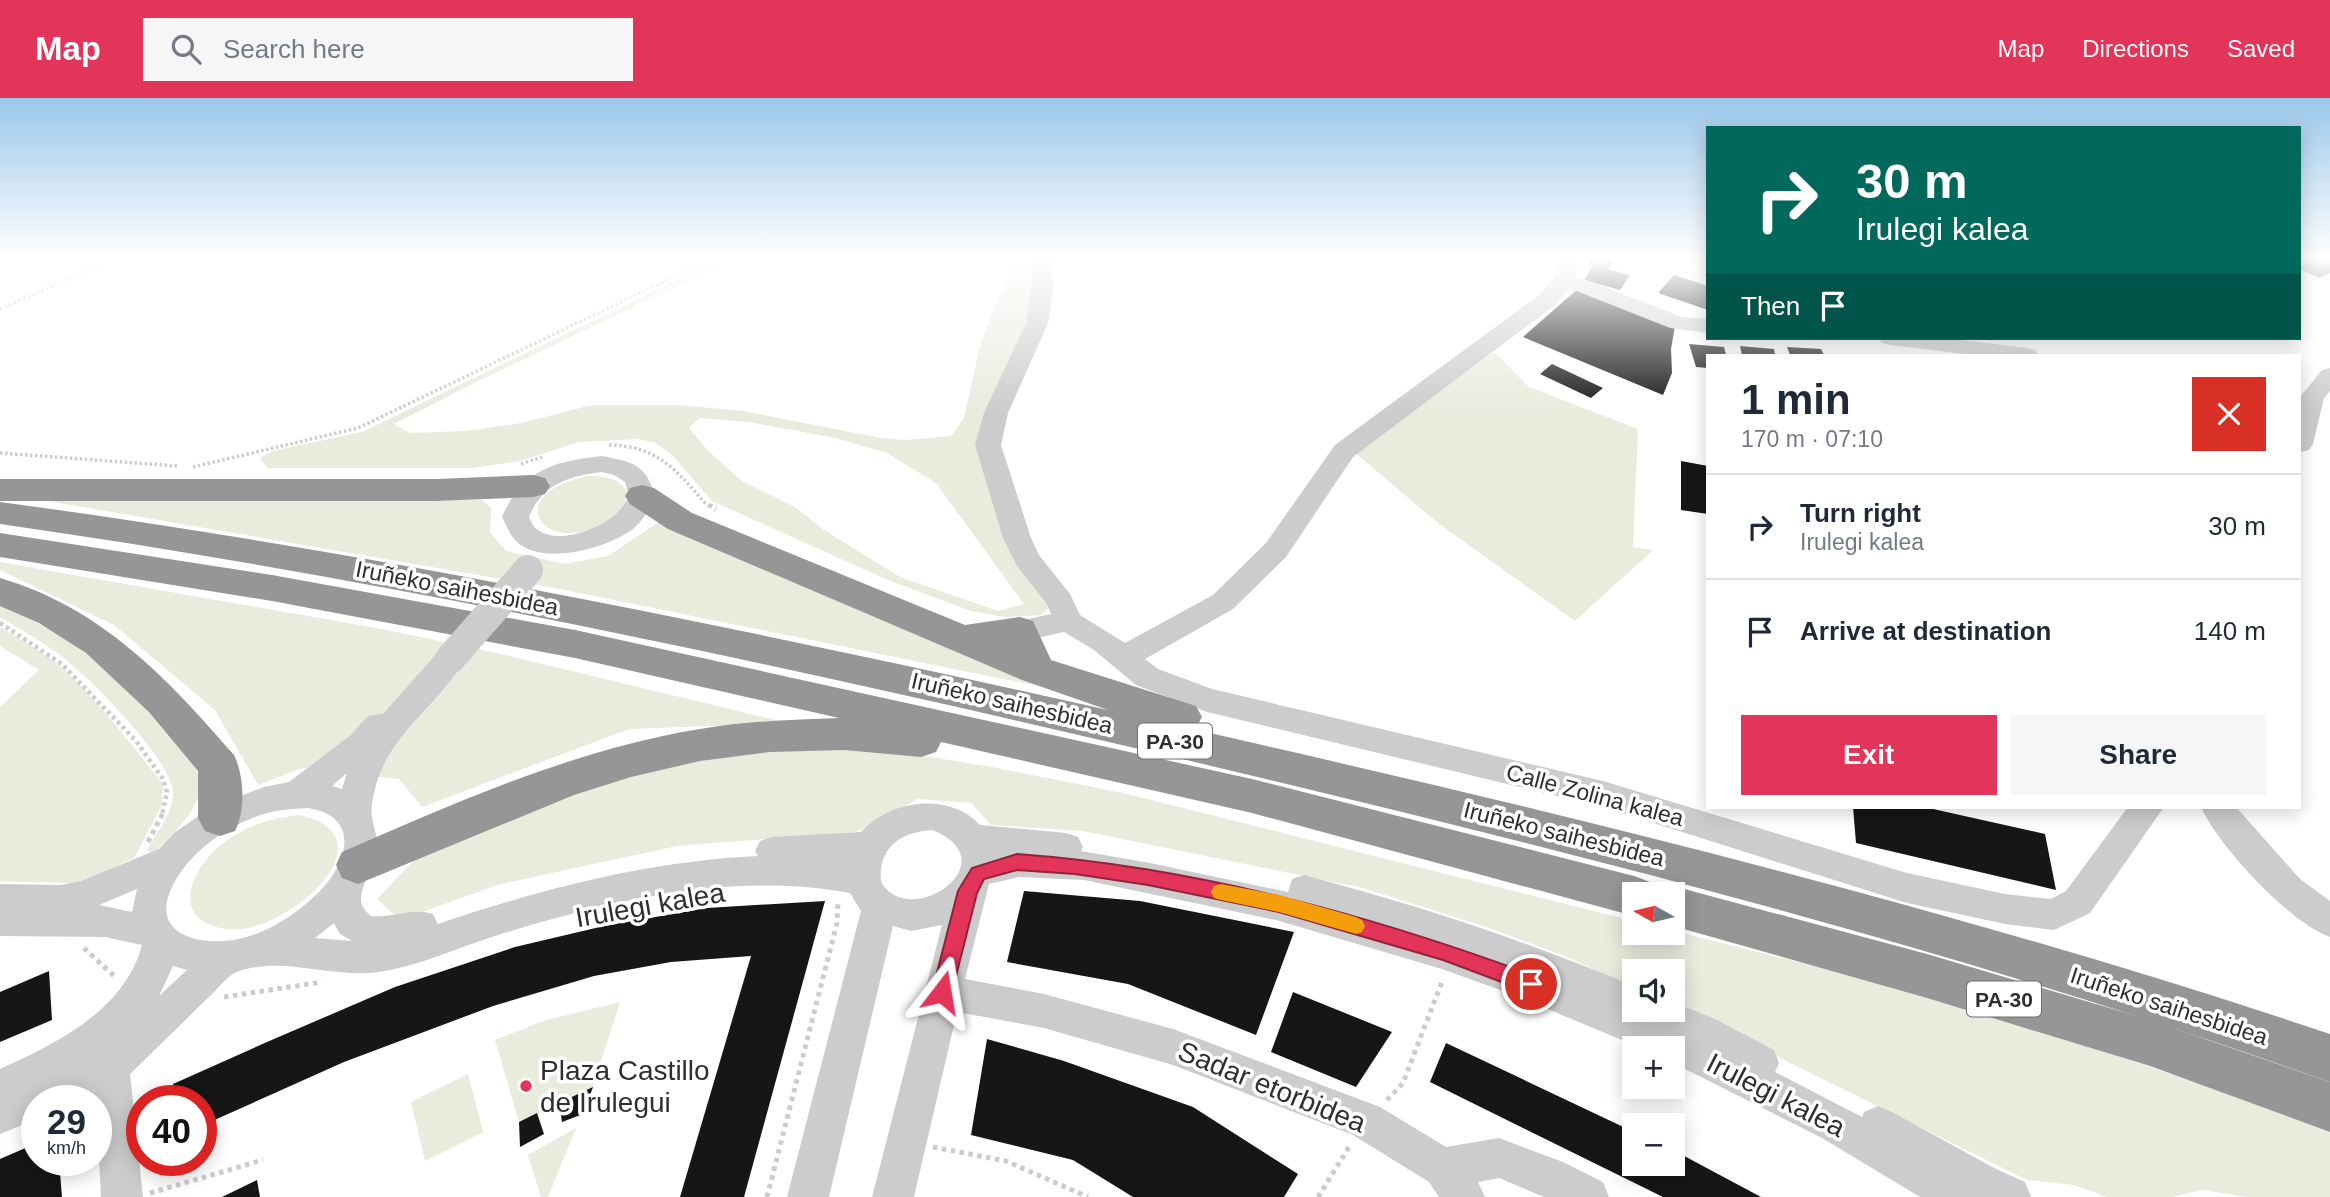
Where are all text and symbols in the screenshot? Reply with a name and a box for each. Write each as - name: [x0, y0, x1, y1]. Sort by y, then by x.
- search box: [143, 18, 633, 81]
- text: Map: [35, 30, 101, 67]
- icon: search: [167, 30, 205, 68]
- text: Search here: [223, 34, 365, 64]
- text: Map: [1998, 35, 2044, 62]
- text: Directions: [2082, 35, 2189, 62]
- text: Saved: [2227, 35, 2295, 62]
- icon: right: [1741, 154, 1832, 245]
- text: 30 m: [1856, 154, 1968, 208]
- text: Irulegi kalea: [1856, 211, 2029, 247]
- icon: arrive: [1814, 287, 1852, 325]
- text: Then: [1741, 291, 1800, 321]
- text: 1 min: [1741, 376, 1851, 423]
- button: close: [2192, 377, 2266, 451]
- text: 170 m · 07:10: [1741, 426, 1883, 452]
- text: Turn right: [1800, 498, 1921, 528]
- icon: right: [1741, 508, 1779, 546]
- text: 30 m: [2208, 511, 2266, 541]
- text: Irulegi kalea: [1800, 529, 1924, 555]
- street label: Iruñeko saihesbidea: [353, 556, 561, 620]
- icon: arrive: [1741, 613, 1779, 651]
- text: Arrive at destination: [1800, 616, 2051, 646]
- text: 140 m: [2194, 616, 2266, 646]
- street label: Iruñeko saihesbidea: [909, 667, 1115, 739]
- button: Exit: [1741, 715, 1997, 795]
- button: Share: [2011, 715, 2266, 795]
- road number: PA-30: [1138, 724, 1212, 758]
- street label: Calle Zolina kalea: [1503, 759, 1687, 831]
- street label: Iruñeko saihesbidea: [1461, 796, 1667, 872]
- street label: Irulegi kalea: [573, 877, 727, 933]
- north arrow: [1622, 882, 1685, 945]
- map controls: [1622, 882, 1685, 1176]
- pin: [1501, 954, 1561, 1014]
- position arrow: [905, 955, 979, 1029]
- button: sound: [1622, 959, 1685, 1022]
- street label: Iruñeko saihesbidea: [2067, 962, 2271, 1050]
- icon: arrive: [1512, 965, 1550, 1003]
- road number: PA-30: [1967, 982, 2041, 1016]
- street label: Sadar etorbidea: [1174, 1035, 1371, 1139]
- button: +: [1622, 1036, 1685, 1099]
- street label: Irulegi kalea: [1702, 1047, 1851, 1143]
- place label: Plaza Castillo de Irulegui: [540, 1055, 710, 1118]
- marker: Plaza Castillo de Irulegui: [518, 1078, 534, 1094]
- speed limit sign: 40: [126, 1085, 217, 1176]
- text: 29: [47, 1102, 86, 1141]
- button: −: [1622, 1113, 1685, 1176]
- text: km/h: [47, 1138, 86, 1158]

